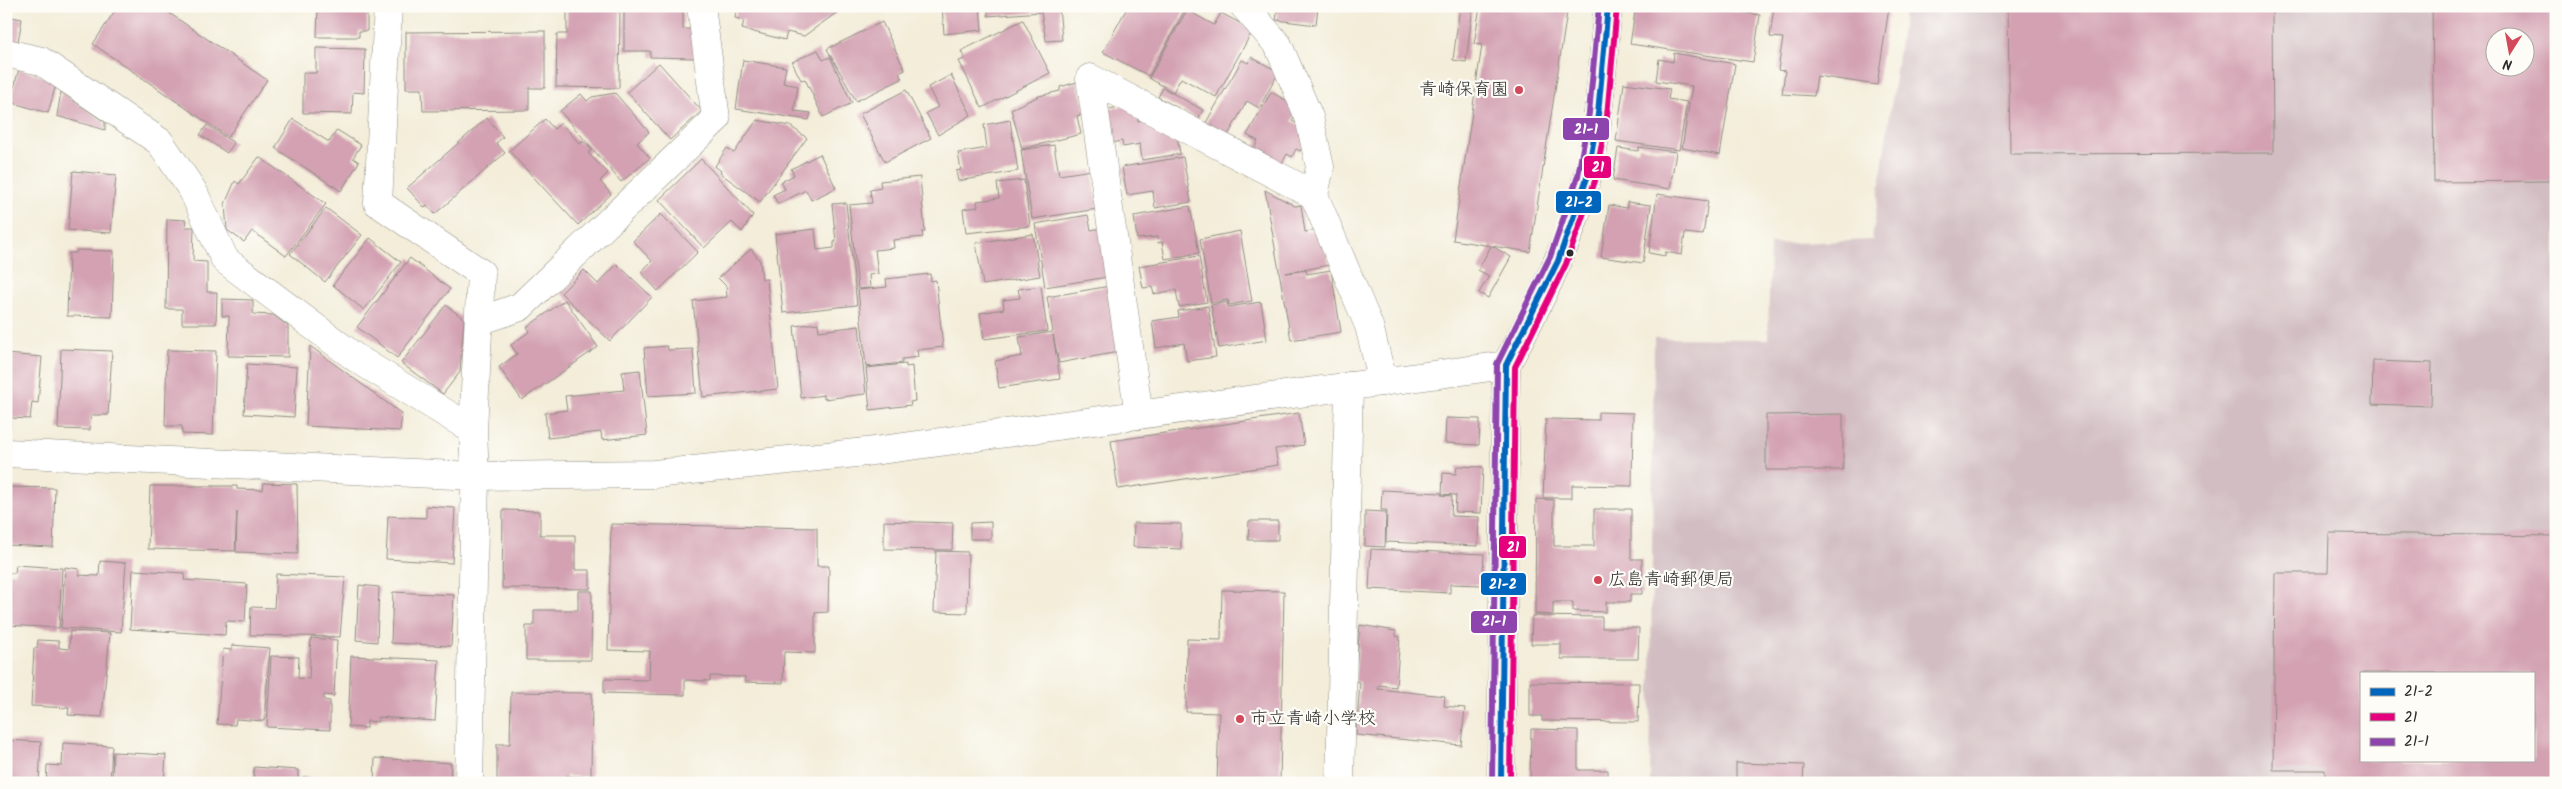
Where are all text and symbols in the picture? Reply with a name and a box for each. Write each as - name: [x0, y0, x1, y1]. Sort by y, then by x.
- north arrow: [2484, 28, 2534, 78]
- text: N: [2501, 52, 2514, 75]
- place label: 青崎保育園: [1419, 76, 1509, 105]
- marker: 青崎保育園: [1513, 84, 1525, 96]
- line badge: 21-1: [1562, 117, 1610, 141]
- text: 21-1: [1574, 119, 1599, 141]
- line badge: 21: [1583, 155, 1612, 179]
- text: 21: [1592, 157, 1605, 179]
- line badge: 21-2: [1555, 190, 1602, 214]
- text: 21-2: [1565, 192, 1593, 214]
- unlabelled marker: [1565, 248, 1575, 258]
- line badge: 21: [1498, 535, 1527, 559]
- text: 21: [1507, 537, 1520, 559]
- place label: 広島青崎郵便局: [1608, 566, 1734, 595]
- line badge: 21-2: [1480, 572, 1527, 596]
- text: 21-2: [1489, 574, 1517, 596]
- marker: 広島青崎郵便局: [1592, 574, 1604, 586]
- line badge: 21-1: [1470, 610, 1518, 634]
- text: 21-1: [1482, 611, 1507, 633]
- legend: [2360, 672, 2534, 762]
- text: 21-2: [2404, 680, 2433, 704]
- place label: 市立青崎小学校: [1250, 705, 1376, 734]
- text: 21: [2404, 706, 2418, 730]
- marker: 市立青崎小学校: [1234, 713, 1246, 725]
- text: 21-1: [2404, 730, 2429, 754]

